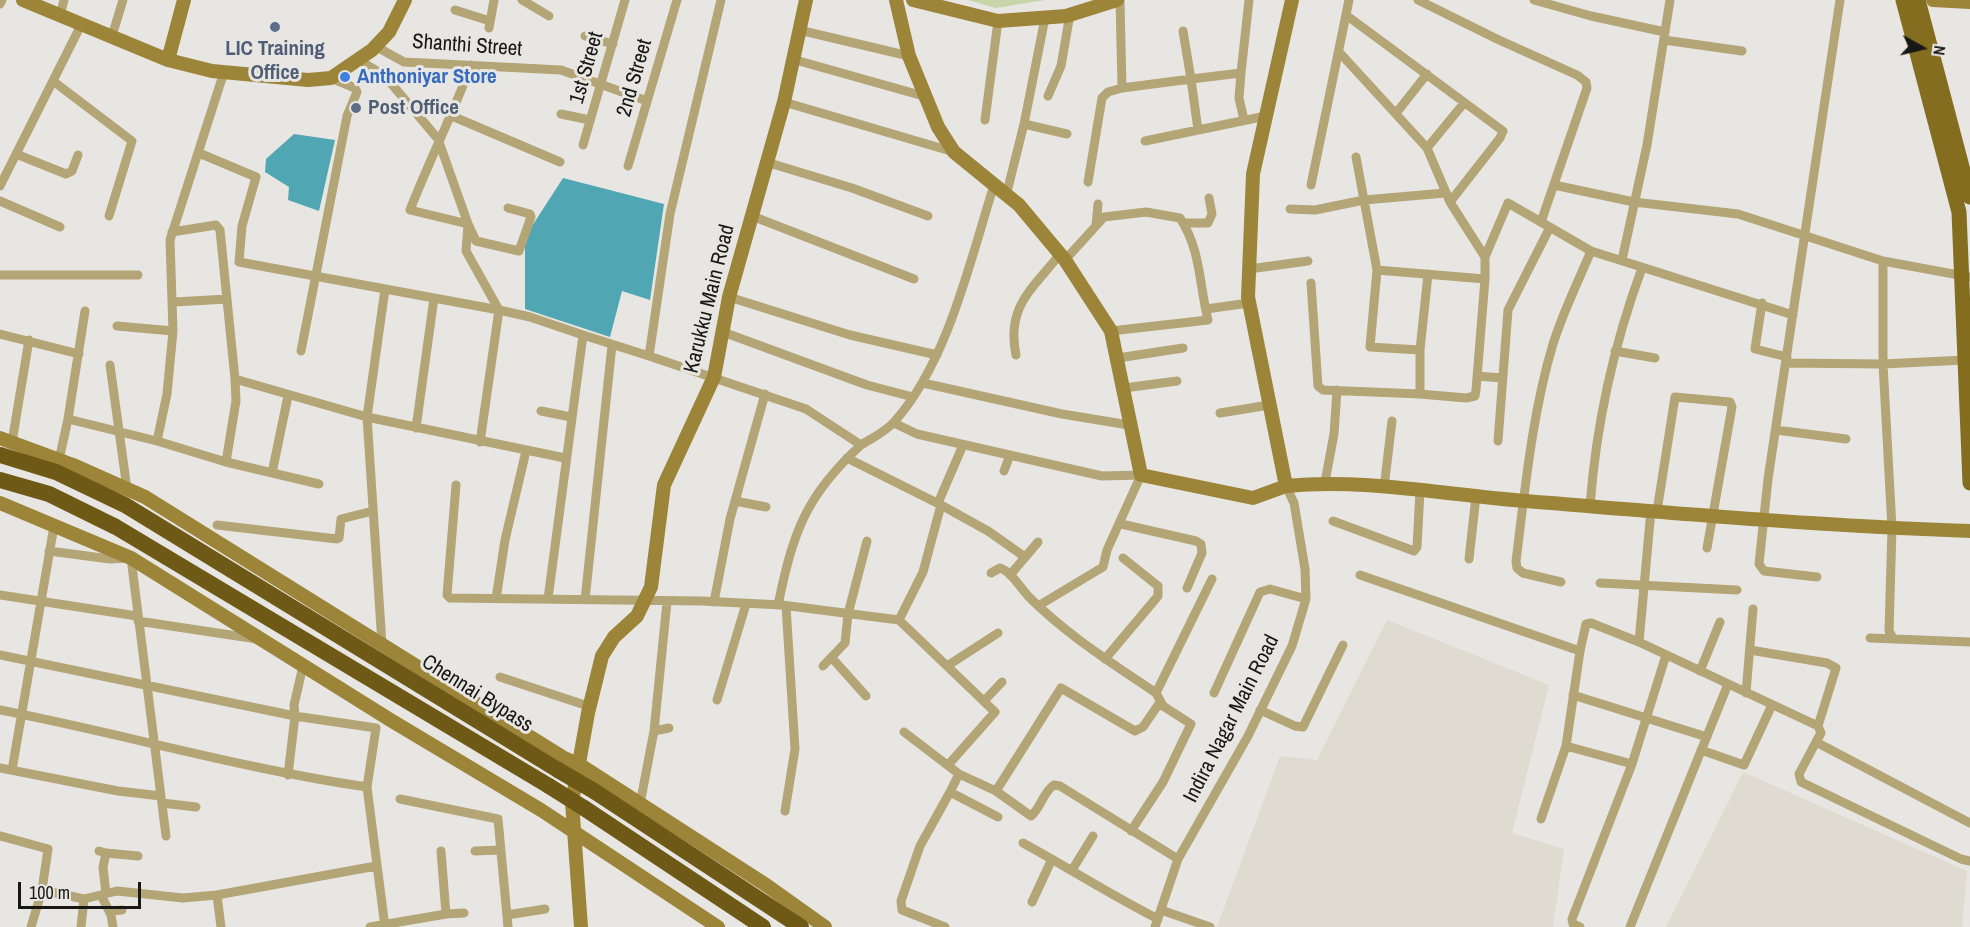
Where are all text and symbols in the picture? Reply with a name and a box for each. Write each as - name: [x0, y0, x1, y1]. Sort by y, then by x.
- north arrow: [1892, 18, 1952, 78]
- marker: LIC Training Office: [268, 20, 282, 34]
- street label: 1st Street: [565, 29, 609, 107]
- street label: Shanthi Street: [411, 30, 523, 62]
- place label: LIC Training Office: [225, 36, 325, 86]
- street label: 2nd Street: [612, 36, 658, 120]
- text: N: [1928, 44, 1951, 57]
- place label: Anthoniyar Store: [357, 64, 497, 90]
- marker: Anthoniyar Store: [338, 70, 352, 84]
- place label: Post Office: [368, 95, 459, 121]
- marker: Post Office: [349, 101, 363, 115]
- street label: Karukku Main Road: [679, 222, 741, 376]
- street label: Indira Nagar Main Road: [1179, 631, 1285, 807]
- street label: Chennai Bypass: [417, 650, 537, 738]
- scale bar: [21, 870, 144, 908]
- text: 100 m: [29, 880, 70, 905]

